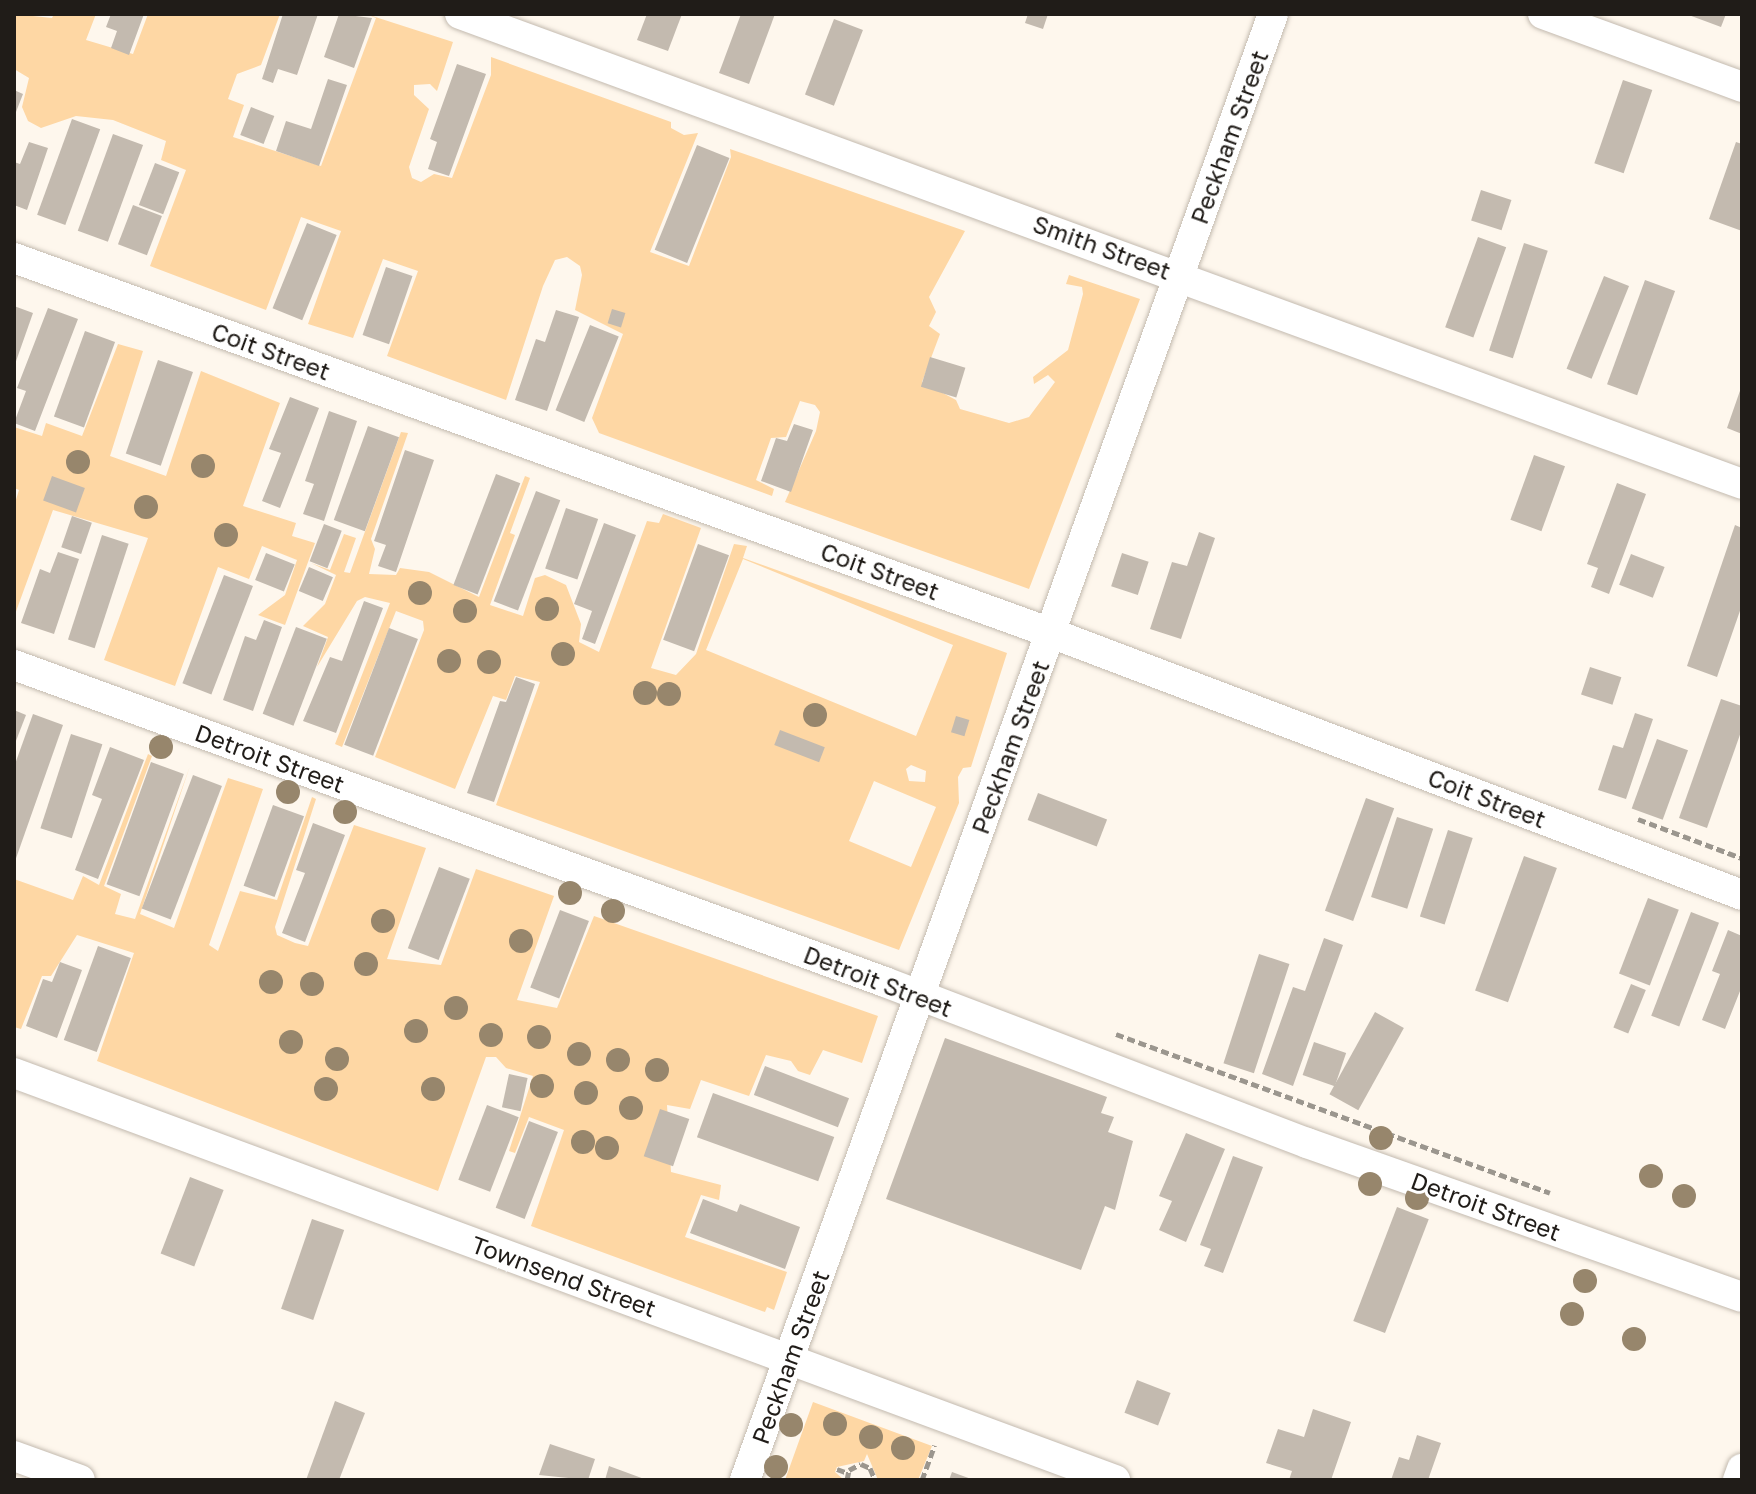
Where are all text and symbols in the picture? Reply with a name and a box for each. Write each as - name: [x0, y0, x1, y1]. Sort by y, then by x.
- street label: Peckham Street: [1184, 46, 1274, 228]
- street label: Smith Street: [1029, 209, 1175, 285]
- street label: Coit Street: [208, 316, 334, 386]
- street label: Coit Street: [817, 536, 943, 606]
- street label: Peckham Street: [965, 656, 1055, 838]
- street label: Detroit Street: [191, 718, 349, 798]
- street label: Coit Street: [1424, 762, 1550, 834]
- street label: Detroit Street: [800, 939, 956, 1023]
- street label: Detroit Street: [1407, 1166, 1565, 1246]
- street label: Townsend Street: [468, 1229, 660, 1323]
- street label: Peckham Street: [745, 1266, 835, 1448]

